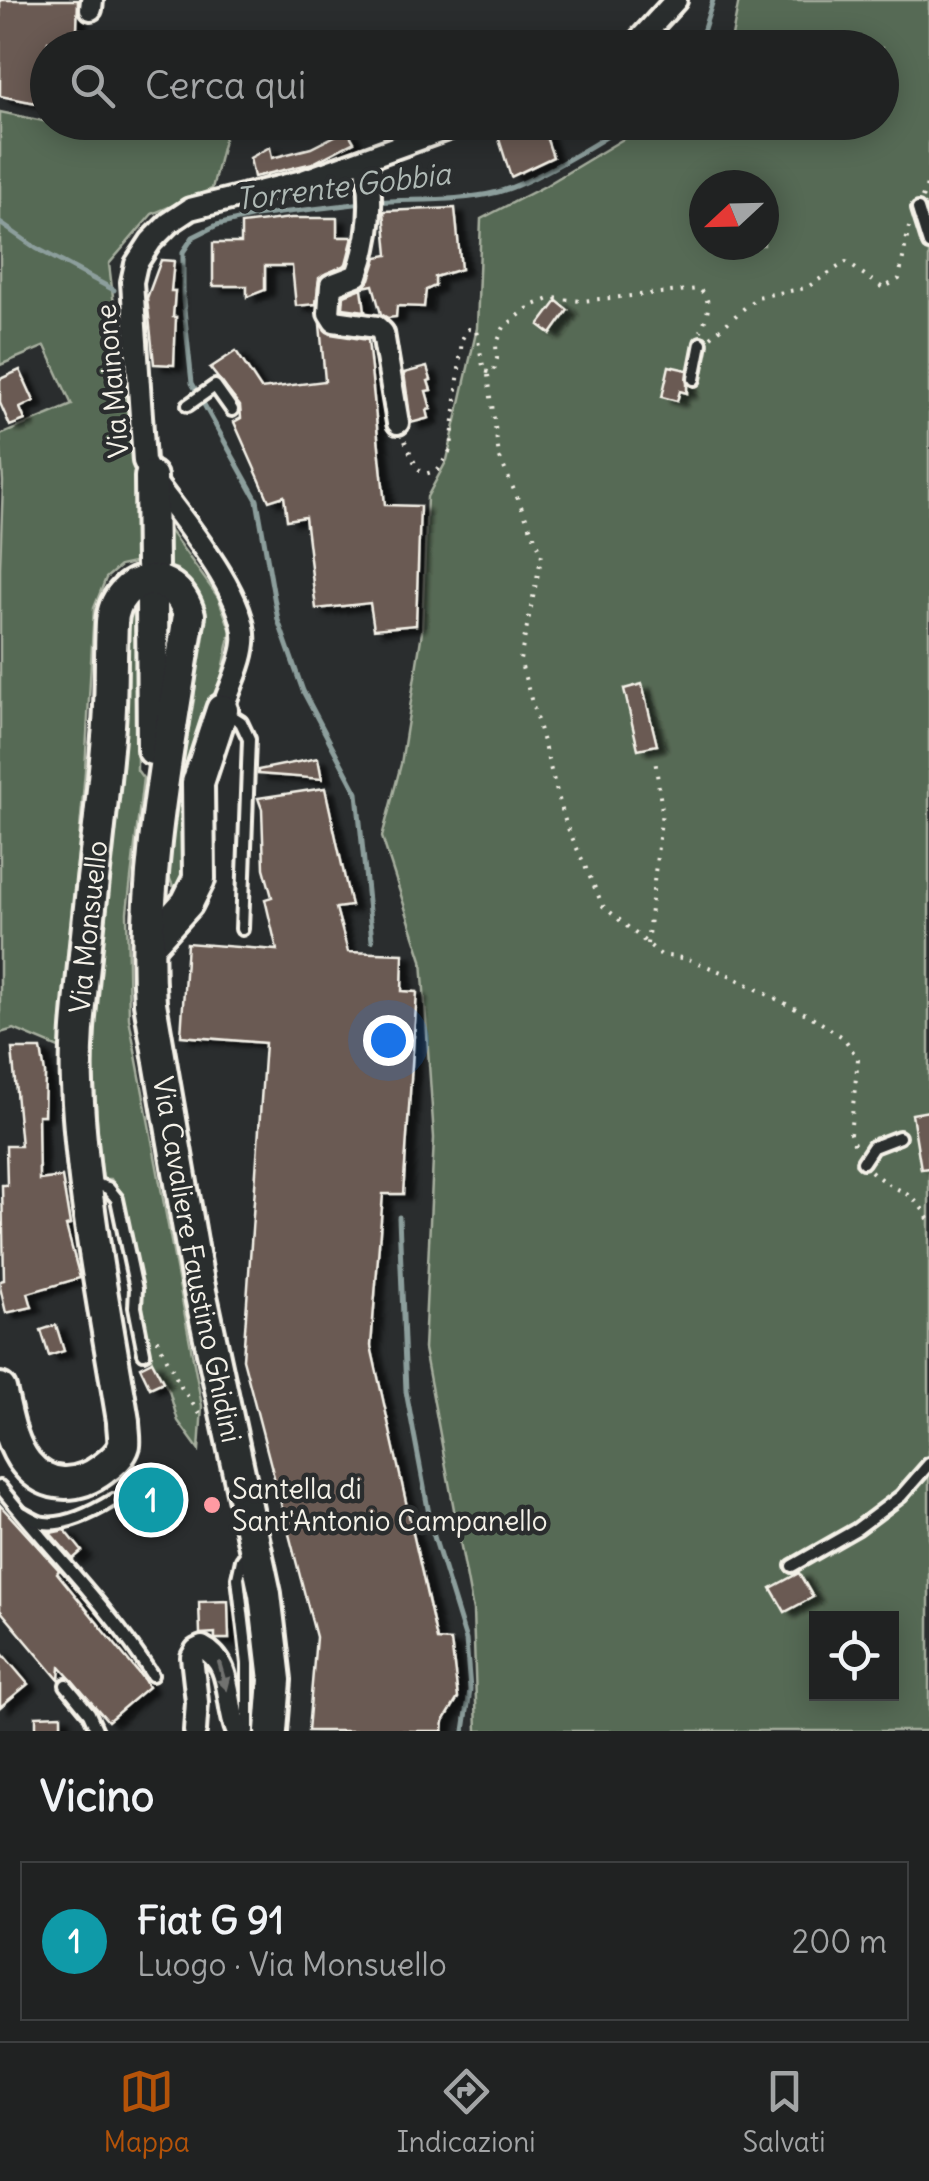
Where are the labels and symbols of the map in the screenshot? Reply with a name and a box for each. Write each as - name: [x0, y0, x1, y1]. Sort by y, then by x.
- water label: Torrente Gobbia: [233, 154, 454, 218]
- north arrow: [689, 170, 779, 260]
- street label: Via Mainone: [87, 302, 137, 460]
- street label: Via Monsuello: [61, 839, 115, 1015]
- your location: [363, 1015, 414, 1066]
- street label: Via Cavaliere Faustino Ghidini: [145, 1074, 250, 1446]
- pin: 1: [118, 1462, 184, 1538]
- place label: Santella di Sant'Antonio Campanello: [232, 1471, 548, 1539]
- marker: Santella di Sant'Antonio Campanello: [201, 1494, 223, 1516]
- one-way arrow: [215, 1661, 231, 1692]

